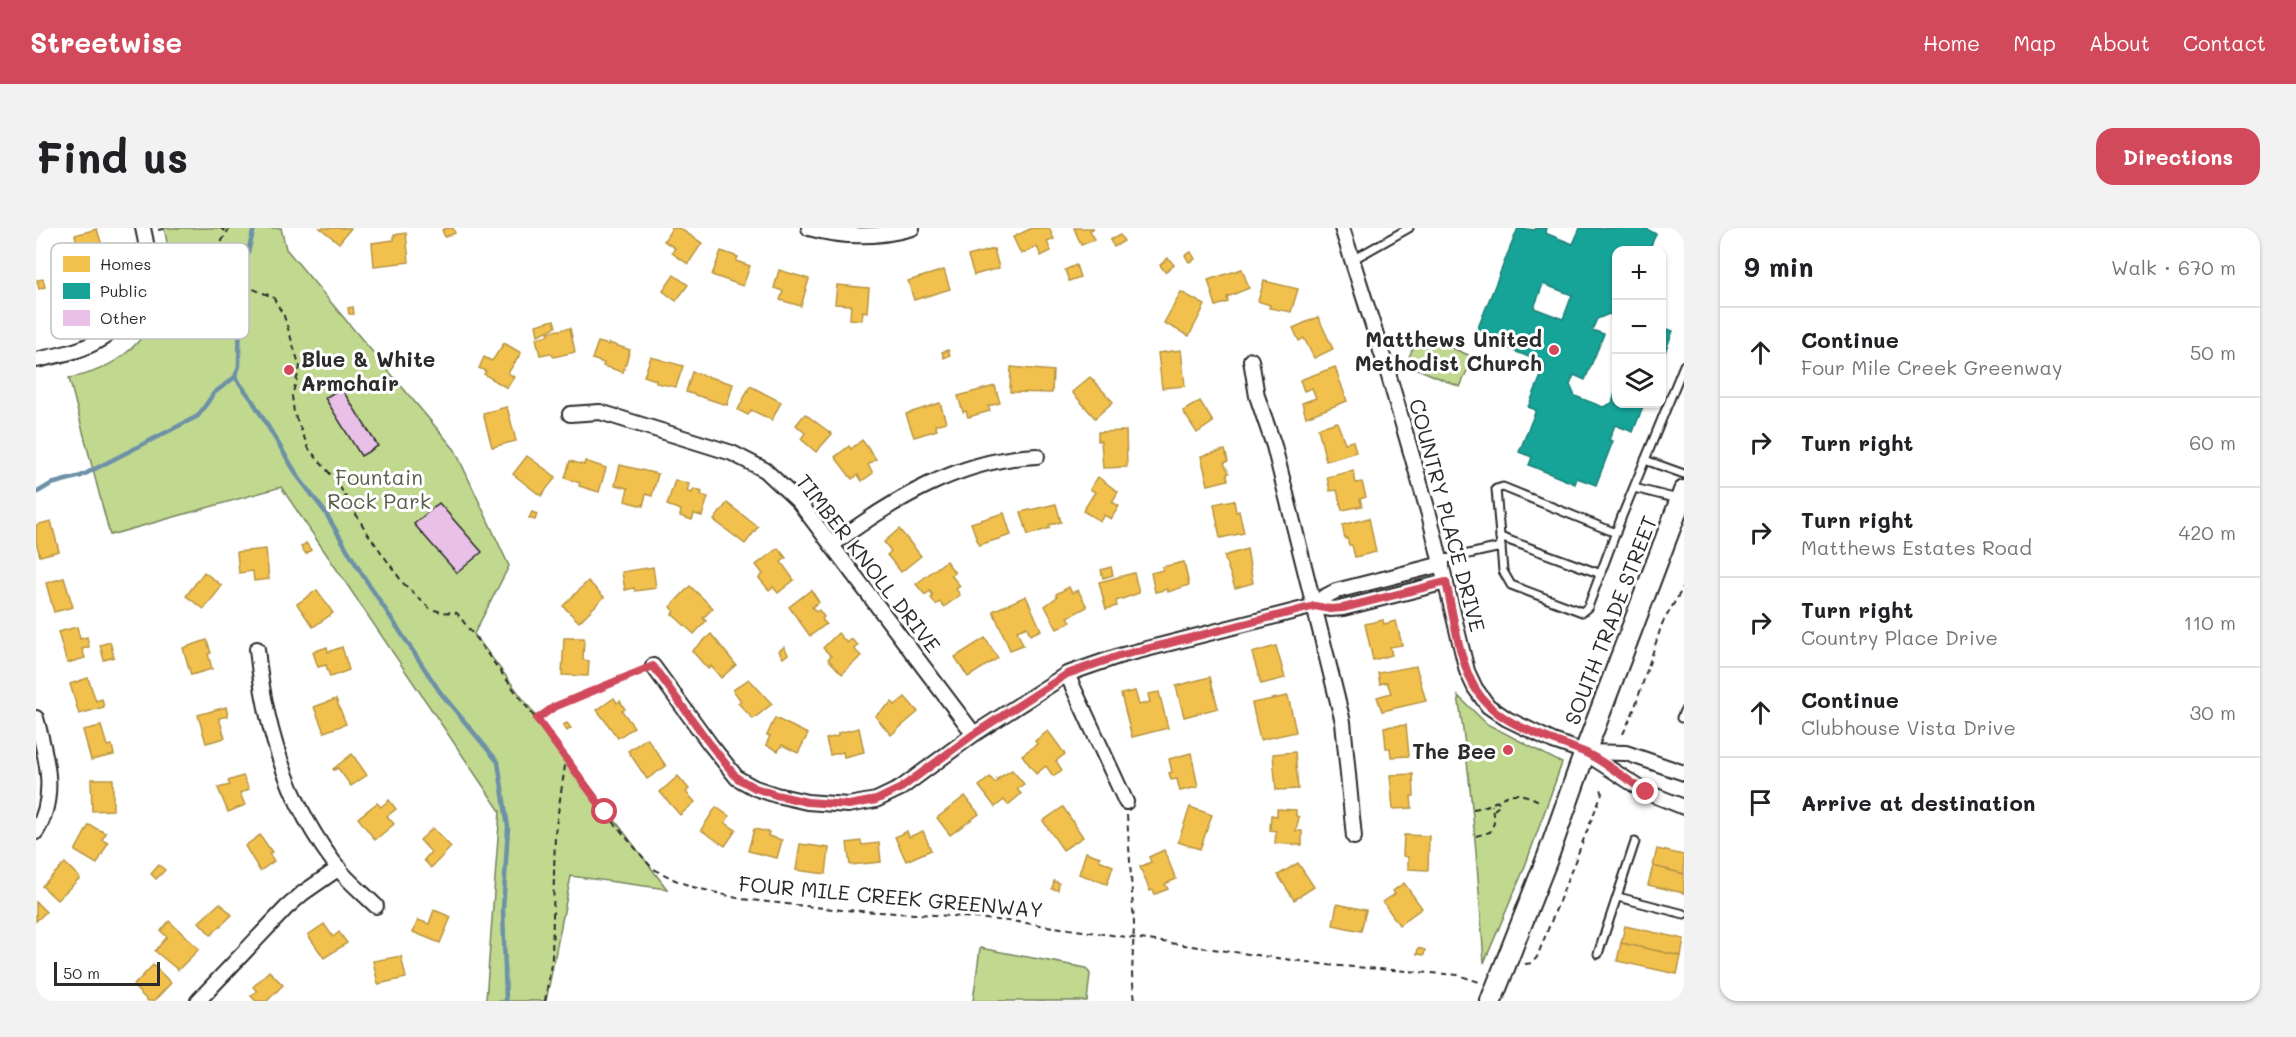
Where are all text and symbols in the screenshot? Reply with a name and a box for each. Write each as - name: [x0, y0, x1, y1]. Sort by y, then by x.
- text: Streetwise: [30, 24, 182, 60]
- text: Home: [1923, 29, 1980, 56]
- text: Map: [2013, 29, 2056, 56]
- text: About: [2089, 29, 2150, 56]
- text: Contact: [2183, 29, 2266, 56]
- button: Directions: [2096, 128, 2260, 185]
- text: Find us: [36, 129, 188, 184]
- legend: [51, 243, 249, 339]
- map controls: [1612, 246, 1666, 408]
- button: +: [1612, 246, 1666, 300]
- text: 9 min: [1744, 250, 1813, 284]
- text: Homes: [100, 253, 151, 274]
- text: Walk · 670 m: [2111, 254, 2236, 280]
- text: Public: [100, 280, 147, 301]
- button: −: [1612, 300, 1666, 354]
- text: Other: [100, 307, 147, 328]
- place label: Matthews United Methodist Church: [1355, 325, 1542, 376]
- text: Continue: [1801, 325, 1899, 354]
- icon: ahead: [1744, 336, 1777, 369]
- text: 50 m: [2190, 339, 2236, 365]
- marker: Matthews United Methodist Church: [1547, 343, 1561, 357]
- place label: Blue & White Armchair: [301, 345, 435, 396]
- button: layers: [1612, 354, 1666, 408]
- text: Four Mile Creek Greenway: [1801, 354, 2063, 380]
- marker: Blue & White Armchair: [282, 363, 296, 377]
- street label: COUNTRY PLACE DRIVE: [1404, 395, 1492, 635]
- icon: right: [1744, 426, 1777, 459]
- text: Turn right: [1801, 428, 1913, 457]
- text: 60 m: [2189, 429, 2236, 455]
- park label: Fountain Rock Park: [327, 463, 431, 514]
- street label: TIMBER KNOLL DRIVE: [791, 468, 947, 658]
- text: Turn right: [1801, 505, 1913, 534]
- street label: SOUTH TRADE STREET: [1558, 512, 1662, 728]
- icon: right: [1744, 516, 1777, 549]
- text: 420 m: [2178, 519, 2236, 545]
- text: Matthews Estates Road: [1801, 534, 2032, 560]
- text: Turn right: [1801, 595, 1913, 624]
- icon: right: [1744, 606, 1777, 639]
- text: 110 m: [2183, 609, 2236, 635]
- text: Country Place Drive: [1801, 624, 1998, 650]
- text: Continue: [1801, 685, 1899, 714]
- icon: ahead: [1744, 696, 1777, 729]
- text: 30 m: [2190, 699, 2236, 725]
- text: Clubhouse Vista Drive: [1801, 714, 2016, 740]
- place label: The Bee: [1412, 737, 1496, 764]
- marker: The Bee: [1501, 743, 1515, 757]
- route end: [1632, 778, 1658, 804]
- icon: arrive: [1744, 786, 1777, 819]
- text: Arrive at destination: [1801, 788, 2036, 817]
- route start: [591, 798, 617, 824]
- street label: FOUR MILE CREEK GREENWAY: [738, 869, 1044, 923]
- scale bar: [54, 959, 160, 986]
- text: 50 m: [63, 962, 100, 983]

